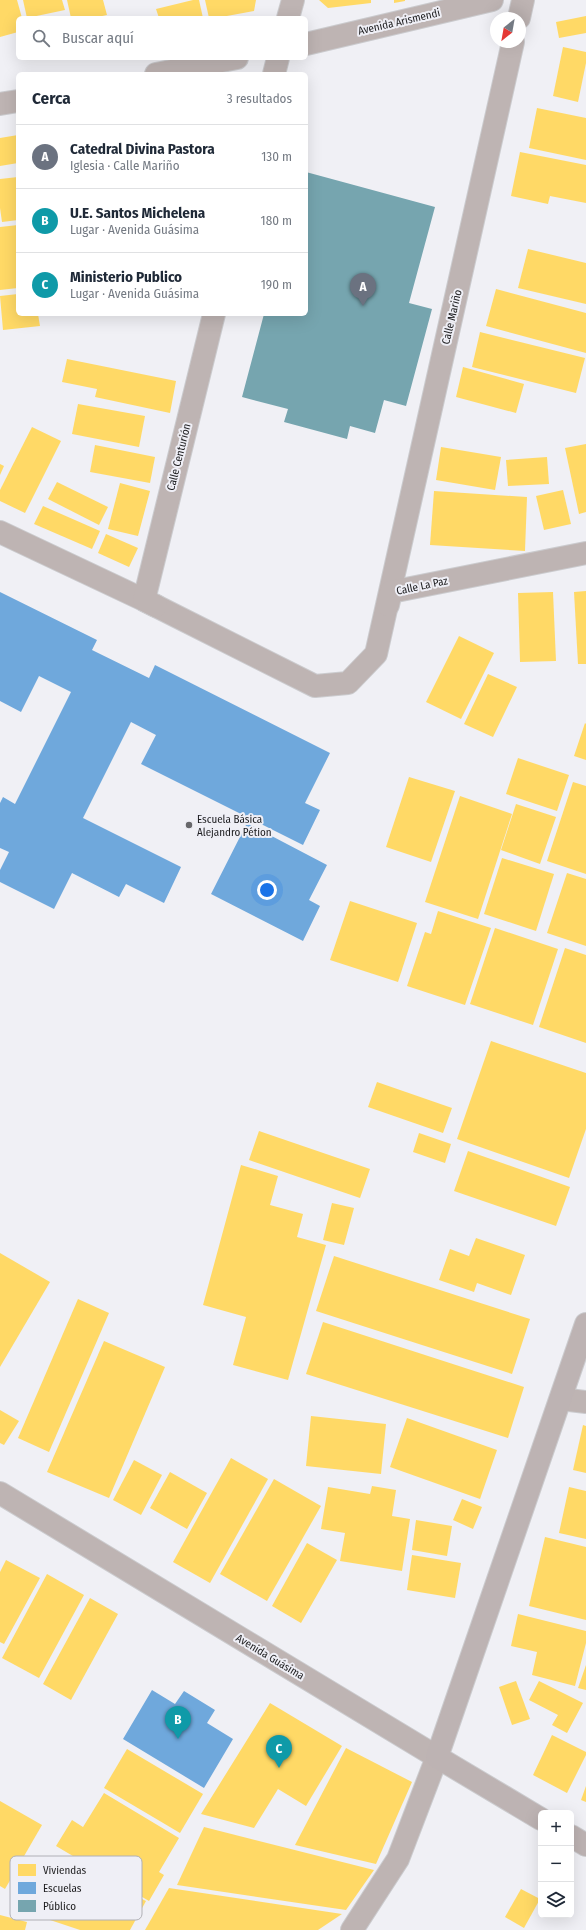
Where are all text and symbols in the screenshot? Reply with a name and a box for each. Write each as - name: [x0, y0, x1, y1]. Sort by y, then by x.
- street label: Avenida Arismendi: [357, 6, 442, 38]
- north arrow: [490, 12, 526, 48]
- search box: [16, 16, 308, 60]
- icon: search: [30, 27, 52, 49]
- text: Buscar aquí: [62, 29, 134, 47]
- text: Cerca: [32, 88, 71, 109]
- text: 3 resultados: [227, 91, 292, 106]
- text: Catedral Divina Pastora: [70, 140, 215, 158]
- text: A: [41, 149, 49, 164]
- text: 130 m: [261, 149, 292, 164]
- text: Iglesia · Calle Mariño: [70, 158, 179, 173]
- text: U.E. Santos Michelena: [70, 204, 205, 222]
- text: B: [41, 213, 49, 228]
- text: 180 m: [261, 213, 292, 228]
- text: Lugar · Avenida Guásima: [70, 222, 199, 237]
- text: Ministerio Publico: [70, 268, 182, 286]
- pin: A: [350, 273, 376, 306]
- text: C: [42, 277, 48, 292]
- text: 190 m: [261, 277, 292, 292]
- text: Lugar · Avenida Guásima: [70, 286, 199, 301]
- street label: Calle Mariño: [439, 288, 465, 346]
- street label: Calle Centurión: [164, 422, 194, 492]
- street label: Calle La Paz: [395, 574, 450, 598]
- place label: Escuela Básica Alejandro Pétion: [197, 813, 272, 839]
- marker: Escuela Básica Alejandro Pétion: [184, 820, 194, 830]
- your location: [257, 880, 277, 900]
- street label: Avenida Guásima: [234, 1632, 306, 1682]
- pin: B: [165, 1706, 191, 1739]
- pin: C: [266, 1735, 292, 1768]
- map controls: [538, 1810, 574, 1918]
- button: +: [538, 1810, 574, 1846]
- button: −: [538, 1846, 574, 1882]
- legend: [10, 1856, 142, 1920]
- text: Viviendas: [43, 1864, 86, 1877]
- text: Escuelas: [43, 1882, 82, 1895]
- button: layers: [538, 1882, 574, 1918]
- text: Público: [43, 1900, 76, 1913]

